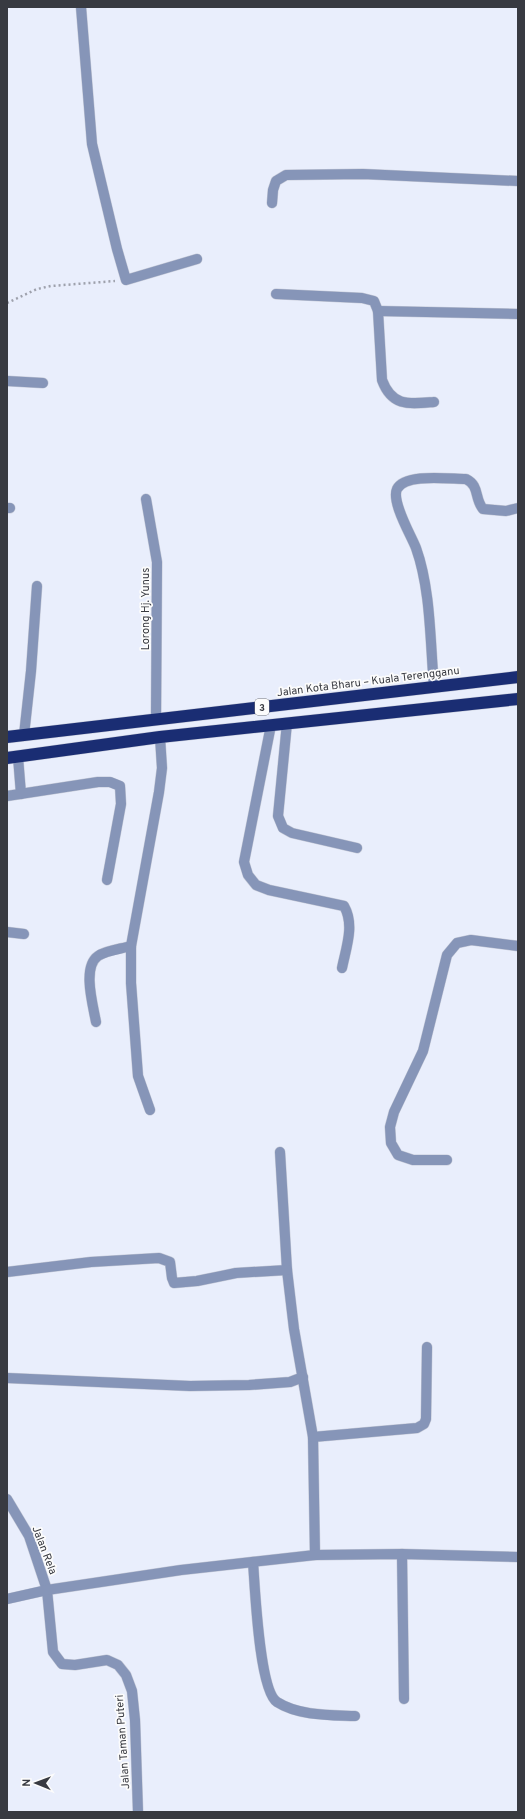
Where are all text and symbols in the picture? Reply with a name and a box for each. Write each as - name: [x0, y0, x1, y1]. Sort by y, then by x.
- street label: Lorong Hj. Yunus: [139, 568, 153, 650]
- street label: Jalan Kota Bharu – Kuala Terengganu: [276, 664, 460, 700]
- road number: 3: [255, 699, 269, 715]
- street label: Jalan Rela: [28, 1524, 60, 1577]
- street label: Jalan Taman Puteri: [113, 1694, 133, 1790]
- north arrow: [16, 1763, 56, 1803]
- text: N: [20, 1779, 34, 1787]

